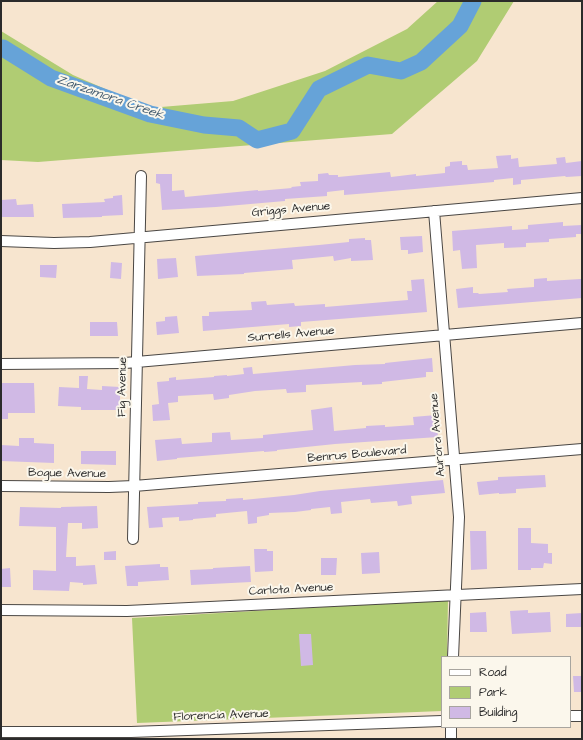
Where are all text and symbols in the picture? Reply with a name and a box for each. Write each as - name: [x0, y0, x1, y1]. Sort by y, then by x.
- water label: Zarzamora Creek: [55, 72, 165, 124]
- street label: Griggs Avenue: [251, 199, 331, 221]
- street label: Surrells Avenue: [247, 324, 335, 346]
- street label: Fig Avenue: [115, 357, 131, 417]
- street label: Aurora Avenue: [427, 393, 449, 477]
- street label: Benrus Boulevard: [307, 443, 407, 467]
- street label: Bogue Avenue: [28, 466, 106, 482]
- street label: Carlota Avenue: [248, 581, 334, 599]
- legend: [441, 656, 571, 728]
- text: Road: [479, 664, 507, 681]
- text: Park: [479, 684, 507, 701]
- text: Building: [479, 704, 517, 721]
- street label: Florencia Avenue: [173, 707, 269, 725]

